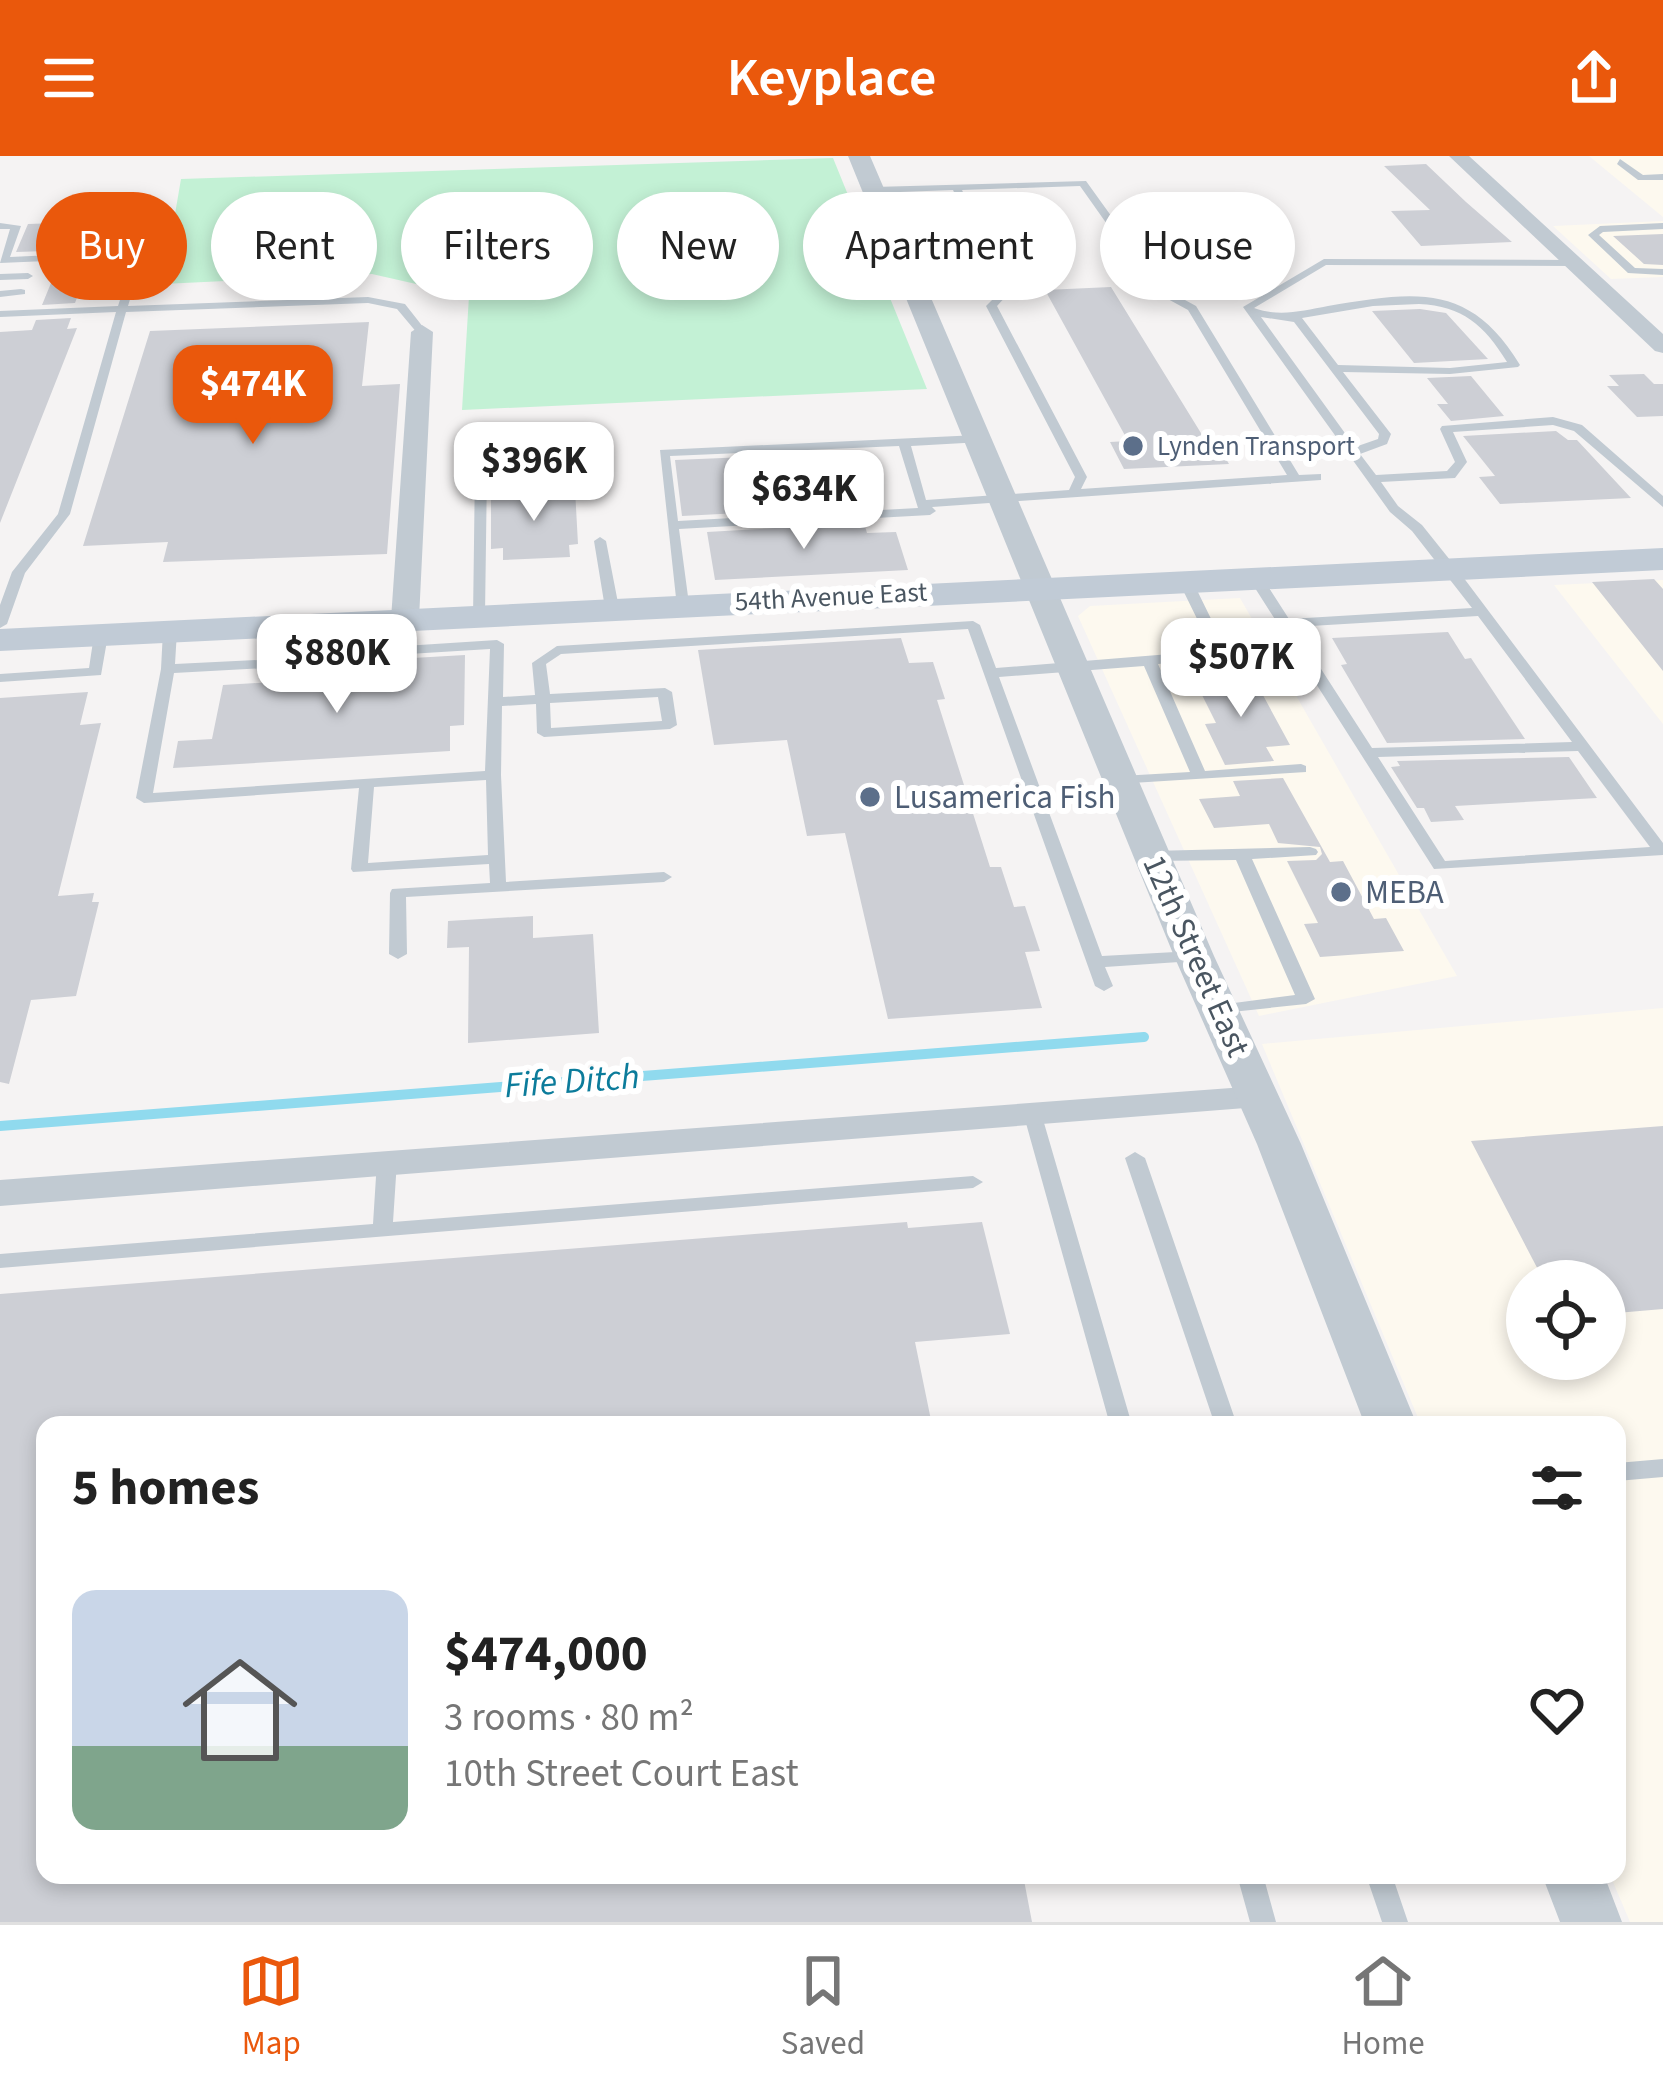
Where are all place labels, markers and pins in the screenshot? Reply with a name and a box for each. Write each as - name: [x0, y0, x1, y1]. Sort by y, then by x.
- pin: $474K: [169, 345, 337, 447]
- pin: $396K: [450, 422, 618, 524]
- place label: Lynden Transport: [1157, 427, 1355, 466]
- marker: Lynden Transport: [1120, 433, 1146, 459]
- pin: $634K: [720, 450, 888, 552]
- pin: $880K: [253, 614, 421, 716]
- pin: $507K: [1157, 618, 1325, 720]
- place label: Lusamerica Fish: [894, 774, 1116, 821]
- marker: Lusamerica Fish: [857, 784, 883, 810]
- place label: MEBA: [1365, 869, 1444, 916]
- marker: MEBA: [1328, 879, 1354, 905]

